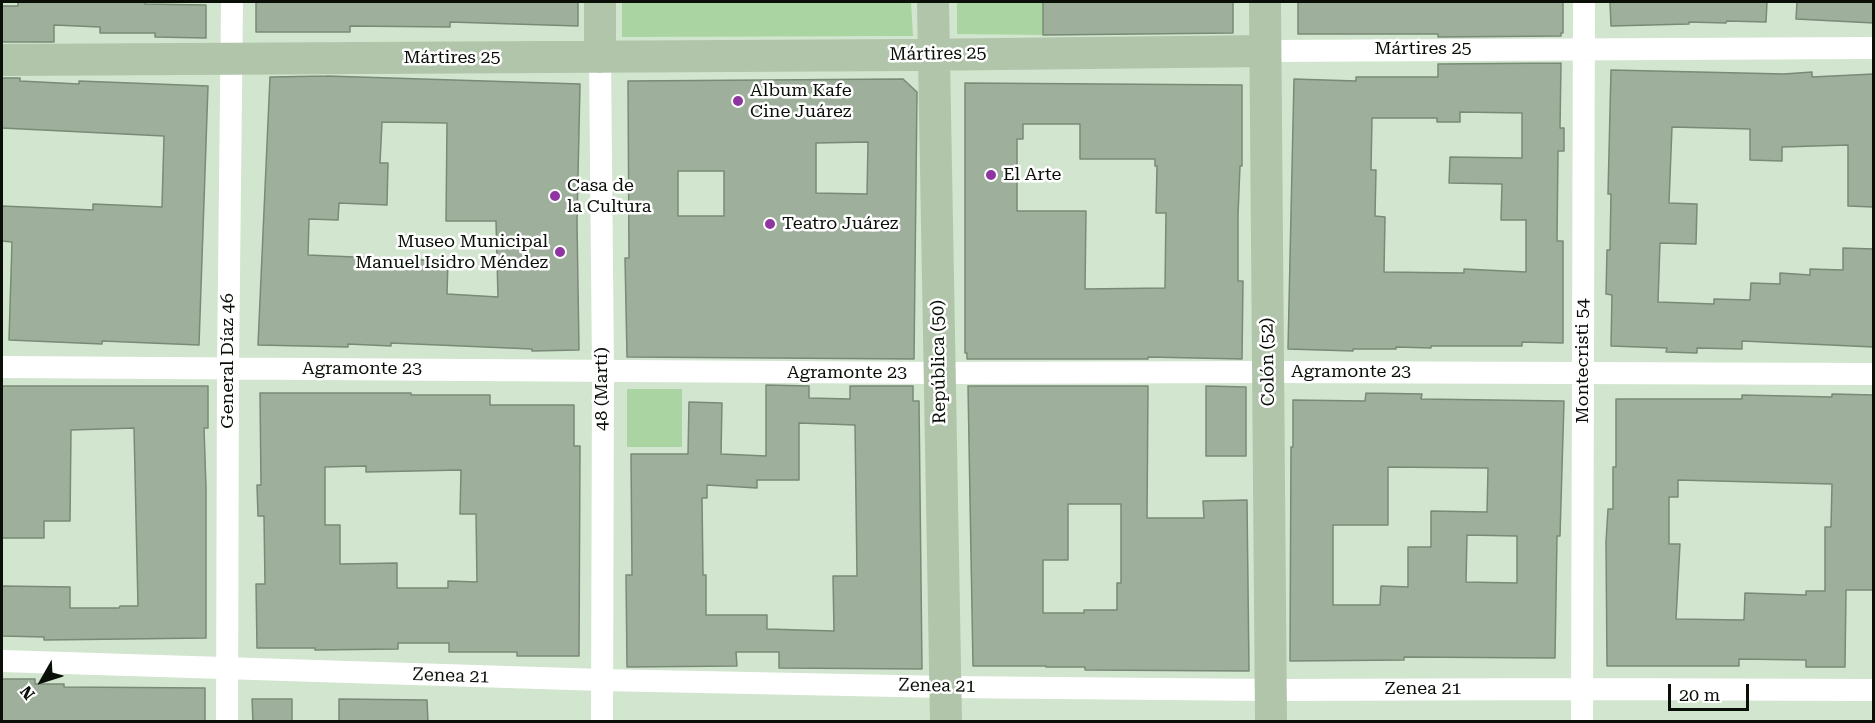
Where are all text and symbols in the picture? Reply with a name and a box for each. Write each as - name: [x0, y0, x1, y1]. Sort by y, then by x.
- street label: Mártires 25: [1374, 38, 1472, 60]
- street label: Mártires 25: [889, 42, 987, 66]
- street label: Mártires 25: [403, 47, 501, 69]
- place label: Album Kafe Cine Juárez: [750, 80, 852, 122]
- marker: Album Kafe Cine Juárez: [731, 94, 745, 108]
- place label: El Arte: [1003, 164, 1061, 186]
- marker: El Arte: [984, 168, 998, 182]
- place label: Casa de la Cultura: [567, 175, 652, 218]
- marker: Casa de la Cultura: [548, 189, 562, 203]
- place label: Teatro Juárez: [782, 213, 898, 235]
- marker: Teatro Juárez: [763, 217, 777, 231]
- place label: Museo Municipal Manuel Isidro Méndez: [355, 231, 548, 274]
- marker: Museo Municipal Manuel Isidro Méndez: [553, 245, 567, 259]
- street label: General Díaz 46: [217, 293, 239, 429]
- street label: Montecristi 54: [1572, 298, 1594, 424]
- street label: República (50): [927, 300, 951, 424]
- street label: Colón (52): [1256, 317, 1280, 407]
- street label: 48 (Martí): [591, 347, 613, 431]
- street label: Agramonte 23: [302, 358, 422, 380]
- street label: Agramonte 23: [1291, 361, 1411, 383]
- street label: Agramonte 23: [787, 362, 907, 384]
- north arrow: [12, 651, 72, 711]
- street label: Zenea 21: [412, 664, 490, 688]
- scale bar: [1671, 672, 1752, 710]
- street label: Zenea 21: [898, 675, 976, 697]
- street label: Zenea 21: [1384, 678, 1462, 700]
- text: N: [16, 682, 39, 703]
- text: 20 m: [1679, 684, 1720, 705]

